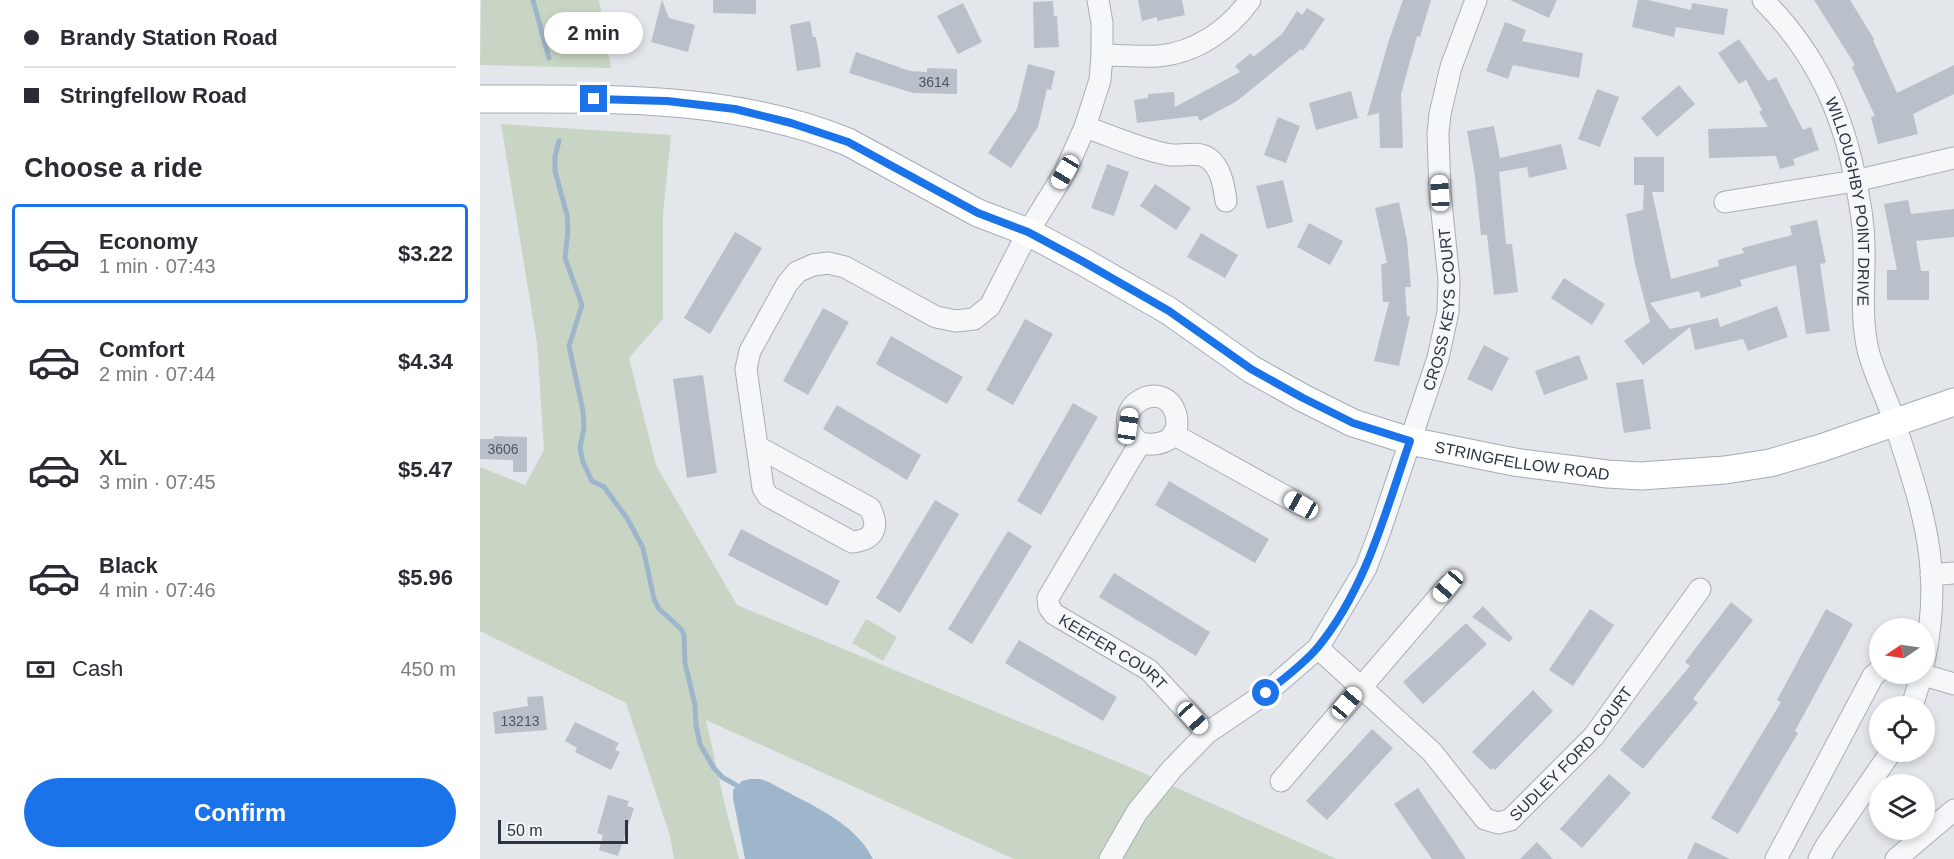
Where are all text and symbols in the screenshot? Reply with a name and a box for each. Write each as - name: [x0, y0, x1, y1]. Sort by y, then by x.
- callout: 2 min: [544, 12, 644, 54]
- text: 2 min: [567, 22, 620, 44]
- text: Brandy Station Road: [60, 25, 278, 50]
- house number: 3614: [918, 74, 950, 90]
- text: Stringfellow Road: [60, 83, 247, 108]
- route end: [580, 85, 607, 112]
- street label: WILLOUGHBY POINT DRIVE: [1823, 95, 1873, 306]
- car: [1048, 152, 1082, 192]
- text: Choose a ride: [24, 153, 203, 183]
- car: [1430, 175, 1450, 211]
- icon: car: [27, 227, 81, 281]
- street label: CROSS KEYS COURT: [1419, 227, 1458, 393]
- text: Economy: [99, 229, 198, 254]
- text: $3.22: [398, 241, 453, 266]
- text: 1 min · 07:43: [99, 255, 216, 277]
- icon: car: [27, 335, 81, 389]
- text: Comfort: [99, 337, 185, 362]
- text: $4.34: [398, 349, 453, 374]
- text: 2 min · 07:44: [99, 363, 216, 385]
- car: [1117, 407, 1139, 445]
- street label: STRINGFELLOW ROAD: [1433, 438, 1611, 483]
- house number: 3606: [487, 441, 519, 457]
- icon: car: [27, 443, 81, 497]
- text: XL: [99, 445, 127, 470]
- text: $5.47: [398, 457, 453, 482]
- text: 3 min · 07:45: [99, 471, 216, 493]
- car: [1281, 488, 1321, 522]
- icon: car: [27, 551, 81, 605]
- text: Black: [99, 553, 158, 578]
- text: $5.96: [398, 565, 453, 590]
- car: [1429, 567, 1467, 605]
- text: 4 min · 07:46: [99, 579, 216, 601]
- street label: KEEFER COURT: [1056, 611, 1171, 692]
- north arrow: [1869, 618, 1935, 684]
- map controls: [1869, 618, 1935, 840]
- icon: cash: [24, 653, 57, 686]
- text: Cash: [72, 656, 123, 681]
- text: 450 m: [400, 658, 456, 680]
- route start: [1252, 679, 1279, 706]
- car: [1329, 683, 1365, 723]
- street label: SUDLEY FORD COURT: [1506, 683, 1635, 824]
- button: locate: [1869, 696, 1935, 762]
- car: [1174, 699, 1212, 737]
- house number: 13213: [501, 713, 540, 729]
- button: layers: [1869, 774, 1935, 840]
- button: Confirm: [24, 778, 456, 847]
- scale bar: [498, 817, 628, 844]
- text: 50 m: [507, 822, 543, 839]

